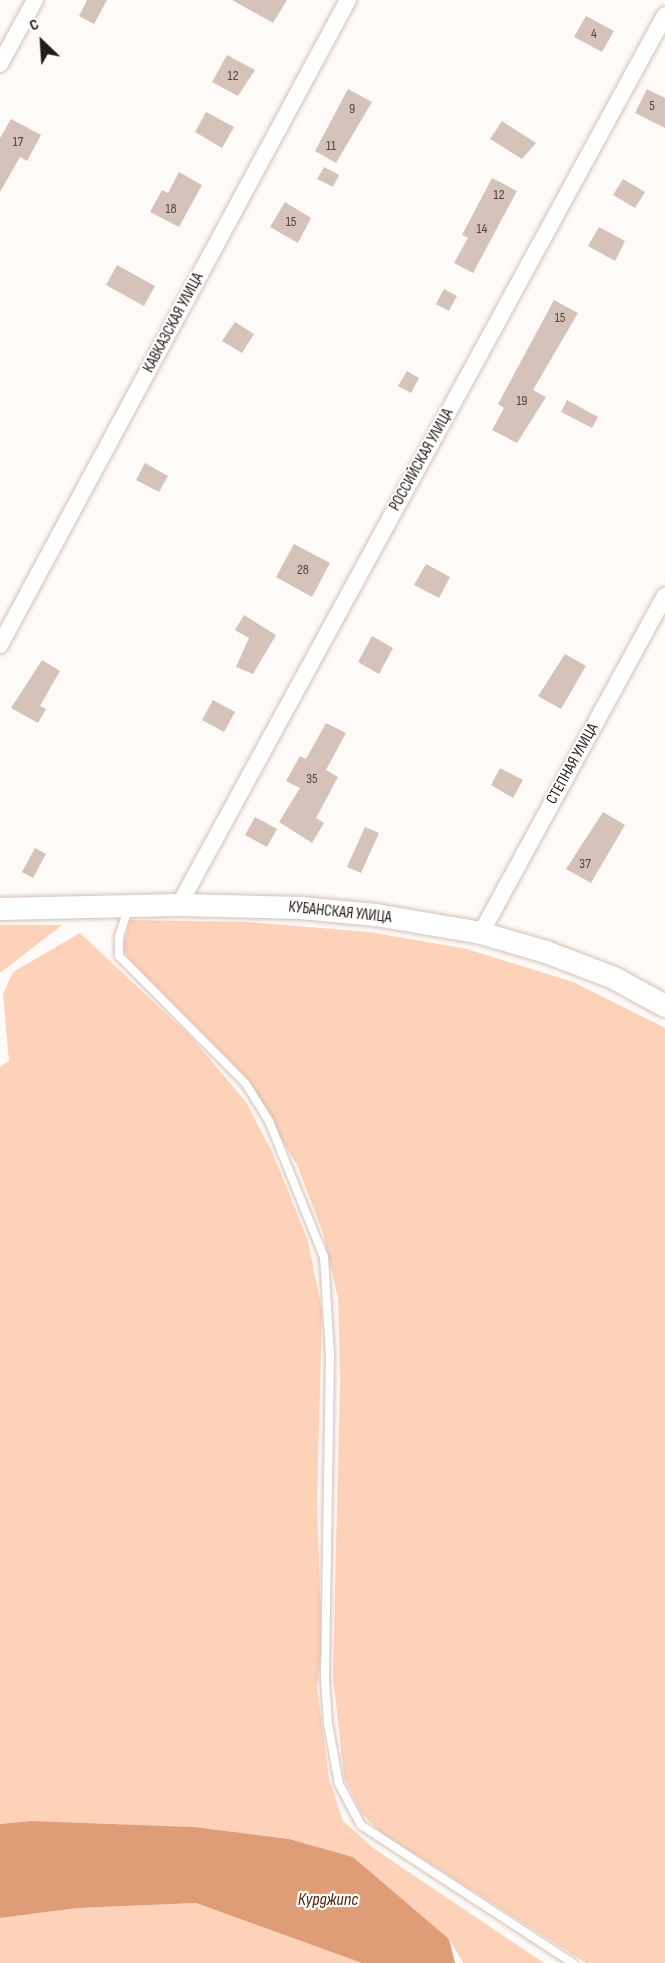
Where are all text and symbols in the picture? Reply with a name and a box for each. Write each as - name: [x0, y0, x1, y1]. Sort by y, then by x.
- north arrow: [12, 12, 72, 72]
- text: С: [26, 15, 42, 36]
- house number: 4: [591, 26, 597, 42]
- house number: 12: [228, 68, 238, 84]
- house number: 5: [649, 98, 655, 114]
- house number: 9: [349, 101, 355, 117]
- house number: 17: [13, 134, 23, 150]
- house number: 11: [326, 138, 336, 154]
- house number: 12: [494, 187, 504, 203]
- house number: 18: [165, 201, 177, 217]
- house number: 15: [286, 214, 296, 230]
- house number: 14: [477, 221, 487, 237]
- street label: КАВКАЗСКАЯ УЛИЦА: [140, 270, 208, 376]
- house number: 15: [555, 310, 565, 326]
- house number: 19: [516, 393, 528, 409]
- street label: РОССИЙСКАЯ УЛИЦА: [386, 405, 458, 515]
- house number: 28: [297, 562, 309, 578]
- street label: СТЕПНАЯ УЛИЦА: [543, 720, 603, 808]
- house number: 35: [306, 771, 318, 787]
- house number: 37: [579, 856, 591, 872]
- street label: КУБАНСКАЯ УЛИЦА: [287, 898, 393, 928]
- water label: Курджипс: [298, 1889, 358, 1911]

